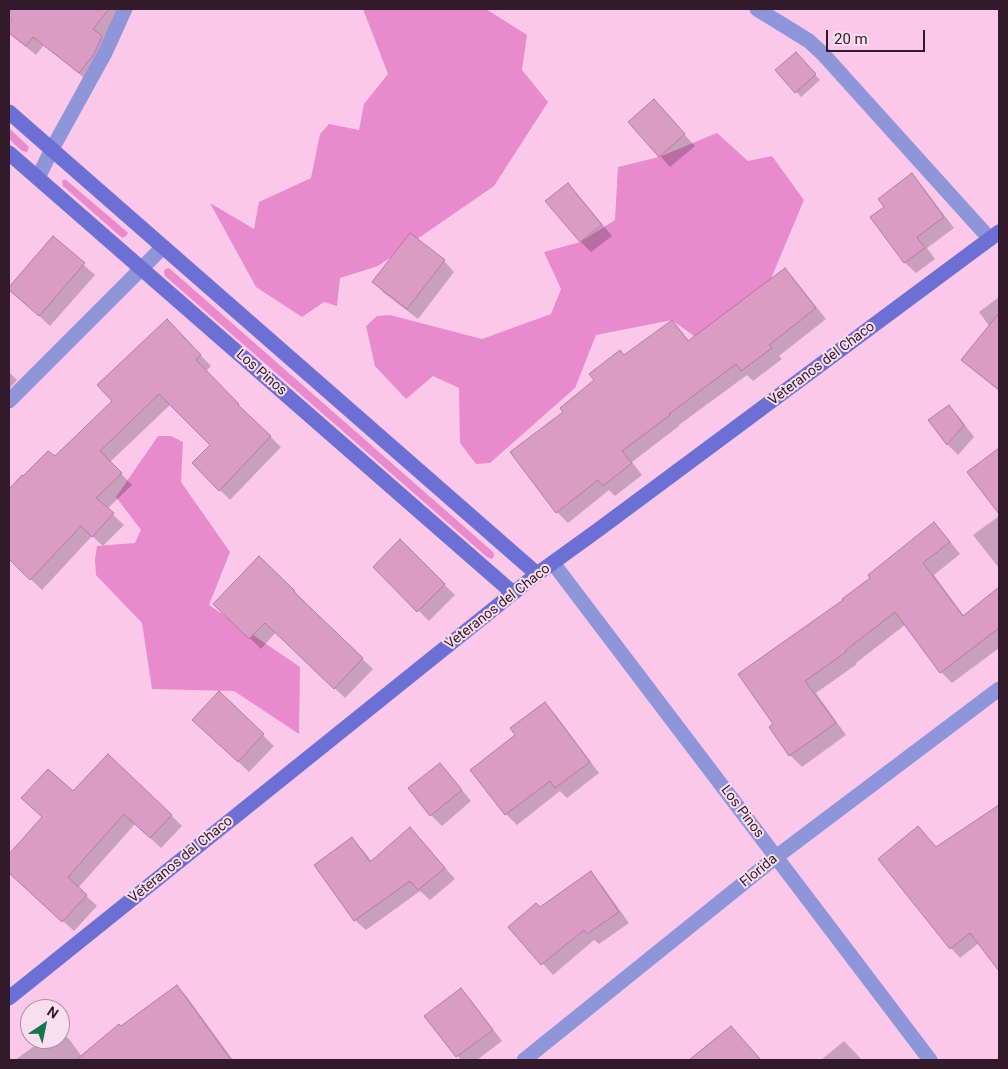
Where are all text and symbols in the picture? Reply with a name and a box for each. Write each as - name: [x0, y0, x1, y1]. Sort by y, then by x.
- scale bar: [828, 20, 927, 52]
- text: 20 m: [834, 30, 868, 48]
- street label: Veteranos del Chaco: [766, 319, 878, 409]
- street label: Los Pinos: [232, 347, 290, 399]
- street label: Veteranos del Chaco: [442, 561, 554, 653]
- street label: Los Pinos: [717, 782, 767, 842]
- street label: Veteranos del Chaco: [126, 813, 236, 907]
- street label: Florida: [737, 851, 781, 891]
- north arrow: [20, 999, 70, 1049]
- text: N: [44, 1003, 61, 1022]

